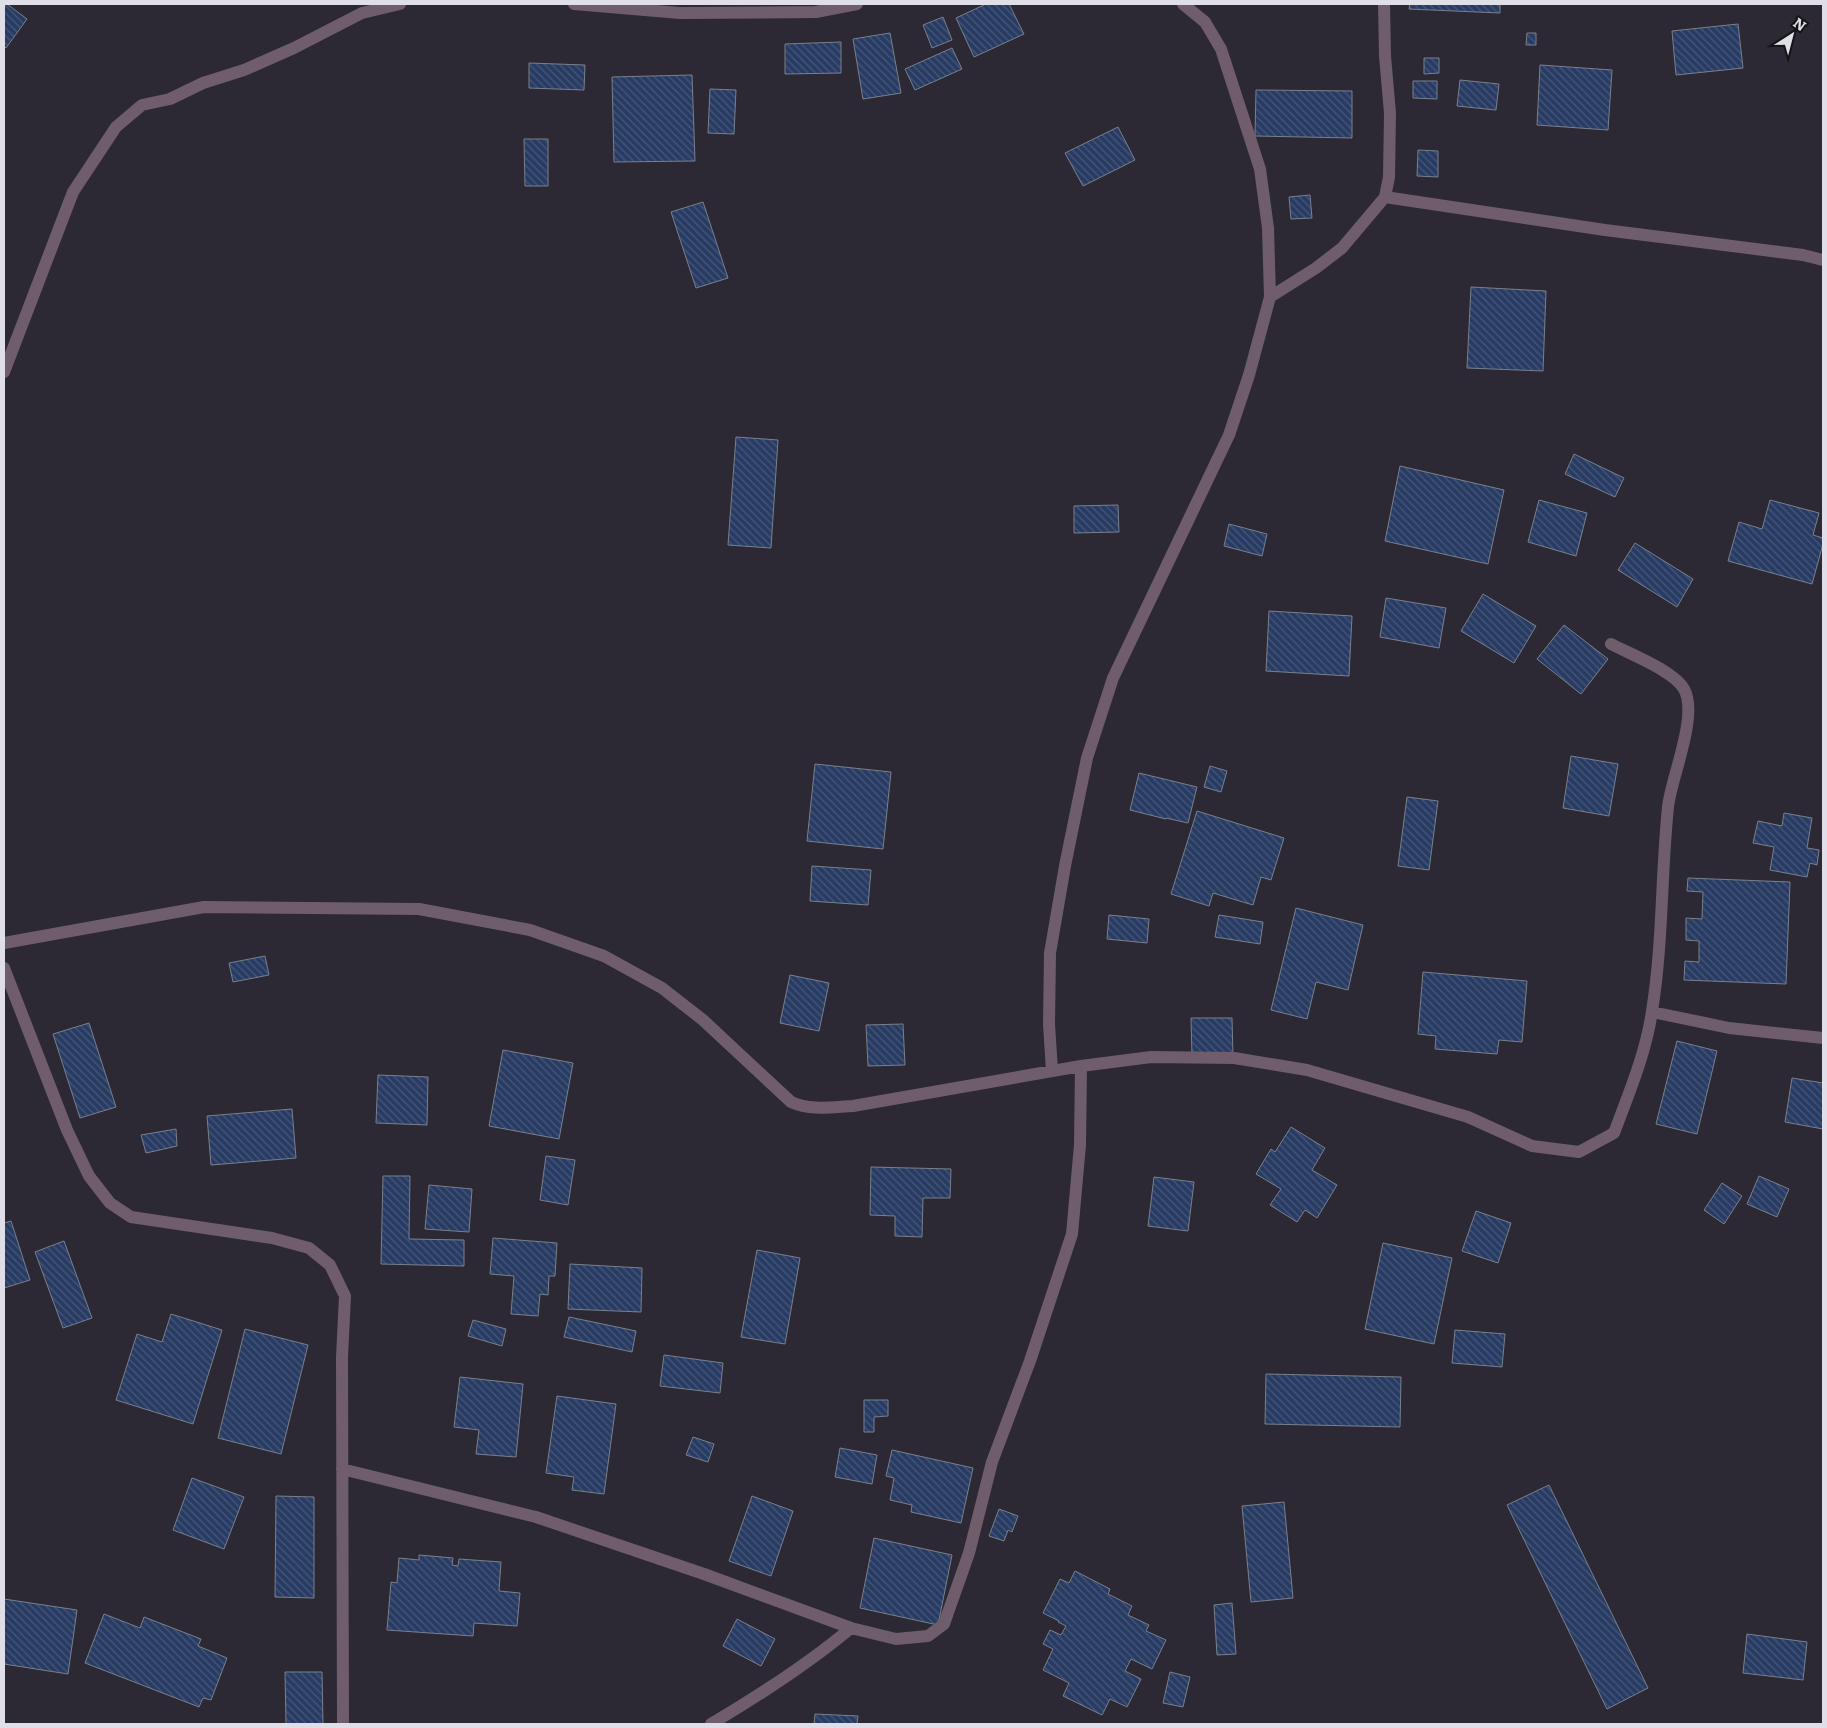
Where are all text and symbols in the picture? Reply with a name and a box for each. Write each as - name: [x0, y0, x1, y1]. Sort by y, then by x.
- north arrow: [1767, 10, 1817, 60]
- text: N: [1790, 12, 1811, 35]

